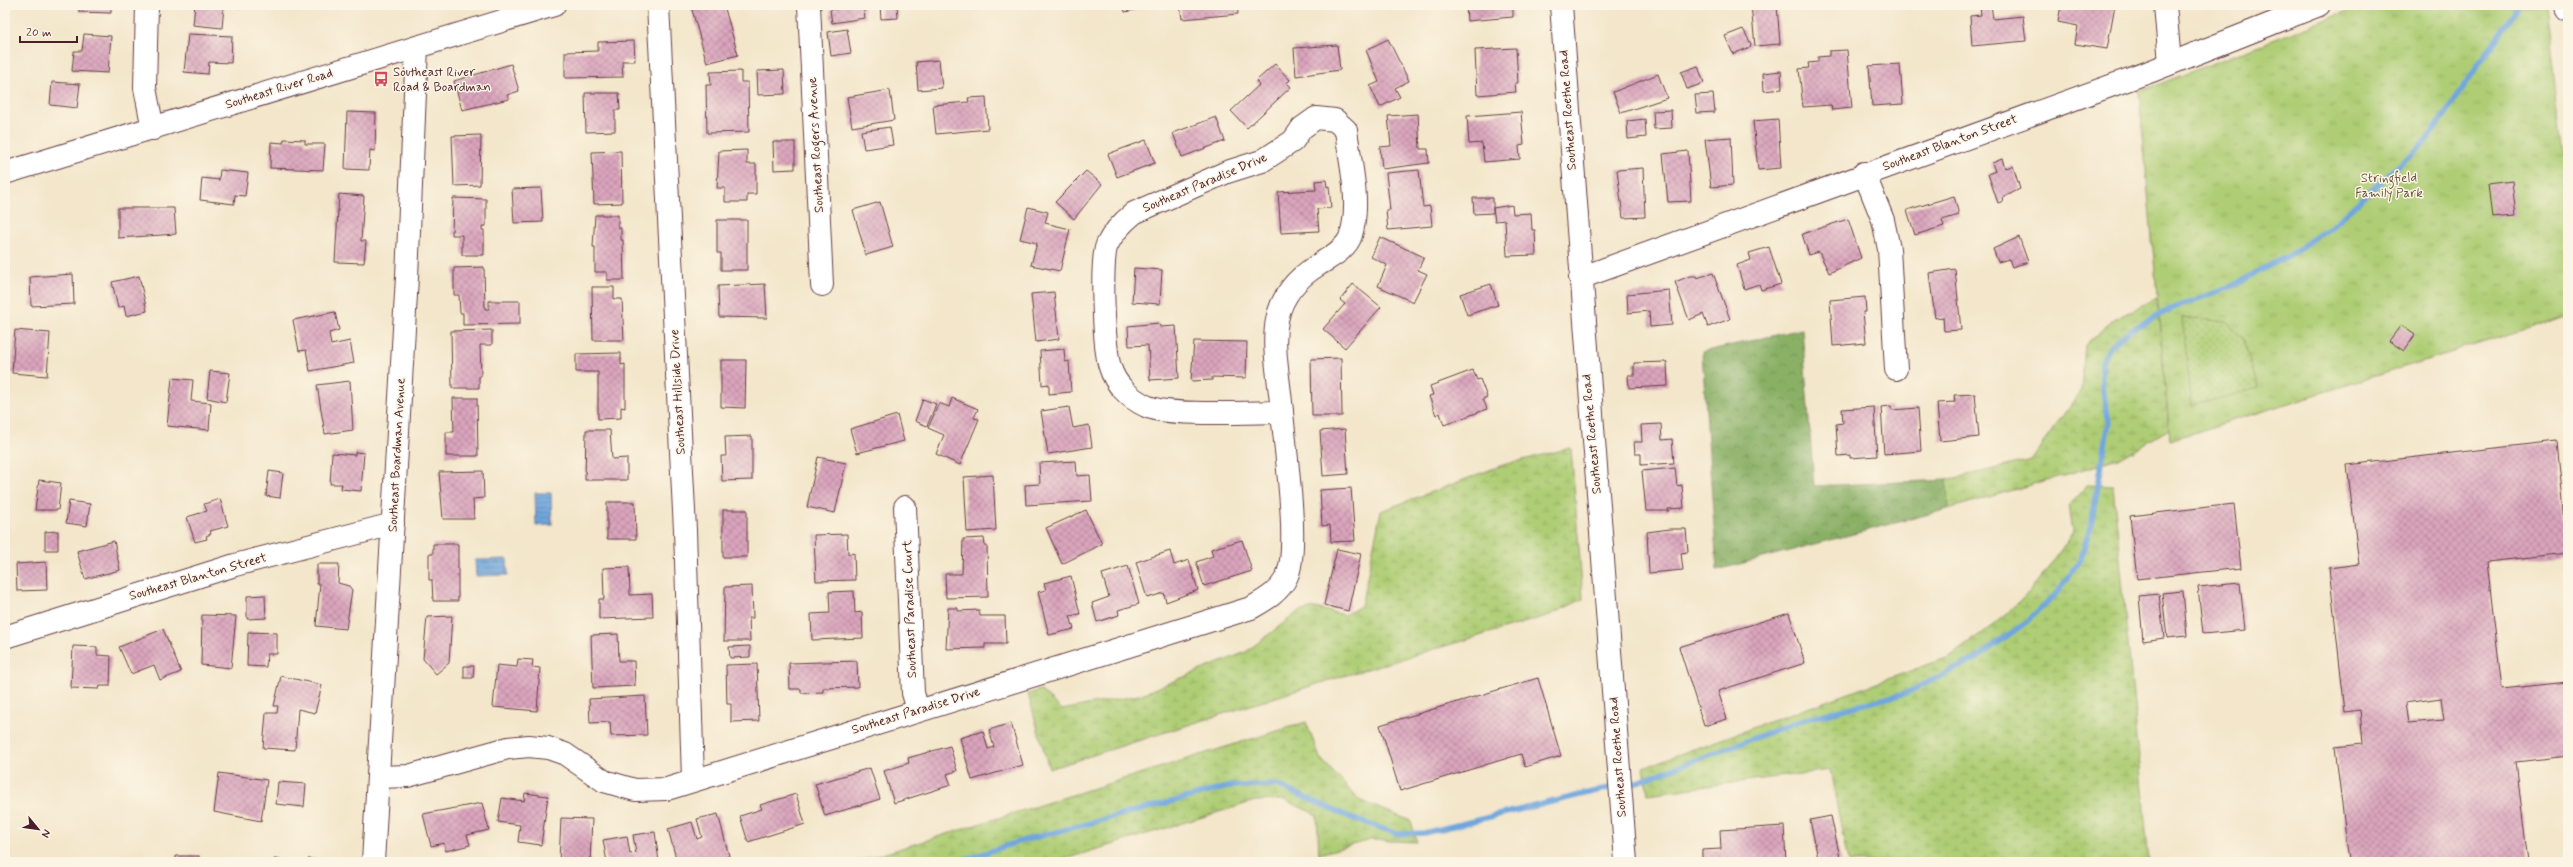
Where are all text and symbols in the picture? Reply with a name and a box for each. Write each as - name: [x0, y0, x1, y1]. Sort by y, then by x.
- scale bar: [20, 18, 77, 44]
- text: 20 m: [26, 25, 52, 41]
- street label: Southeast Roethe Road: [1555, 49, 1581, 171]
- place label: Southeast River Road & Boardman: [393, 64, 491, 96]
- street label: Southeast River Road: [223, 65, 335, 113]
- bus stop icon: Southeast River Road & Boardman: [372, 70, 390, 88]
- street label: Southeast Rogers Avenue: [804, 77, 830, 213]
- street label: Southeast Blanton Street: [1880, 111, 2020, 175]
- street label: Southeast Paradise Drive: [1140, 149, 1270, 217]
- park label: Stringfield Family Park: [2355, 170, 2423, 202]
- street label: Southeast Hillside Drive: [666, 329, 690, 455]
- street label: Southeast Roethe Road: [1578, 373, 1606, 495]
- street label: Southeast Boardman Avenue: [384, 377, 410, 533]
- street label: Southeast Paradise Court: [899, 539, 921, 678]
- street label: Southeast Blanton Street: [127, 549, 269, 605]
- street label: Southeast Paradise Drive: [850, 683, 982, 739]
- street label: Southeast Roethe Road: [1605, 696, 1631, 818]
- north arrow: [18, 809, 58, 849]
- text: N: [38, 827, 54, 840]

